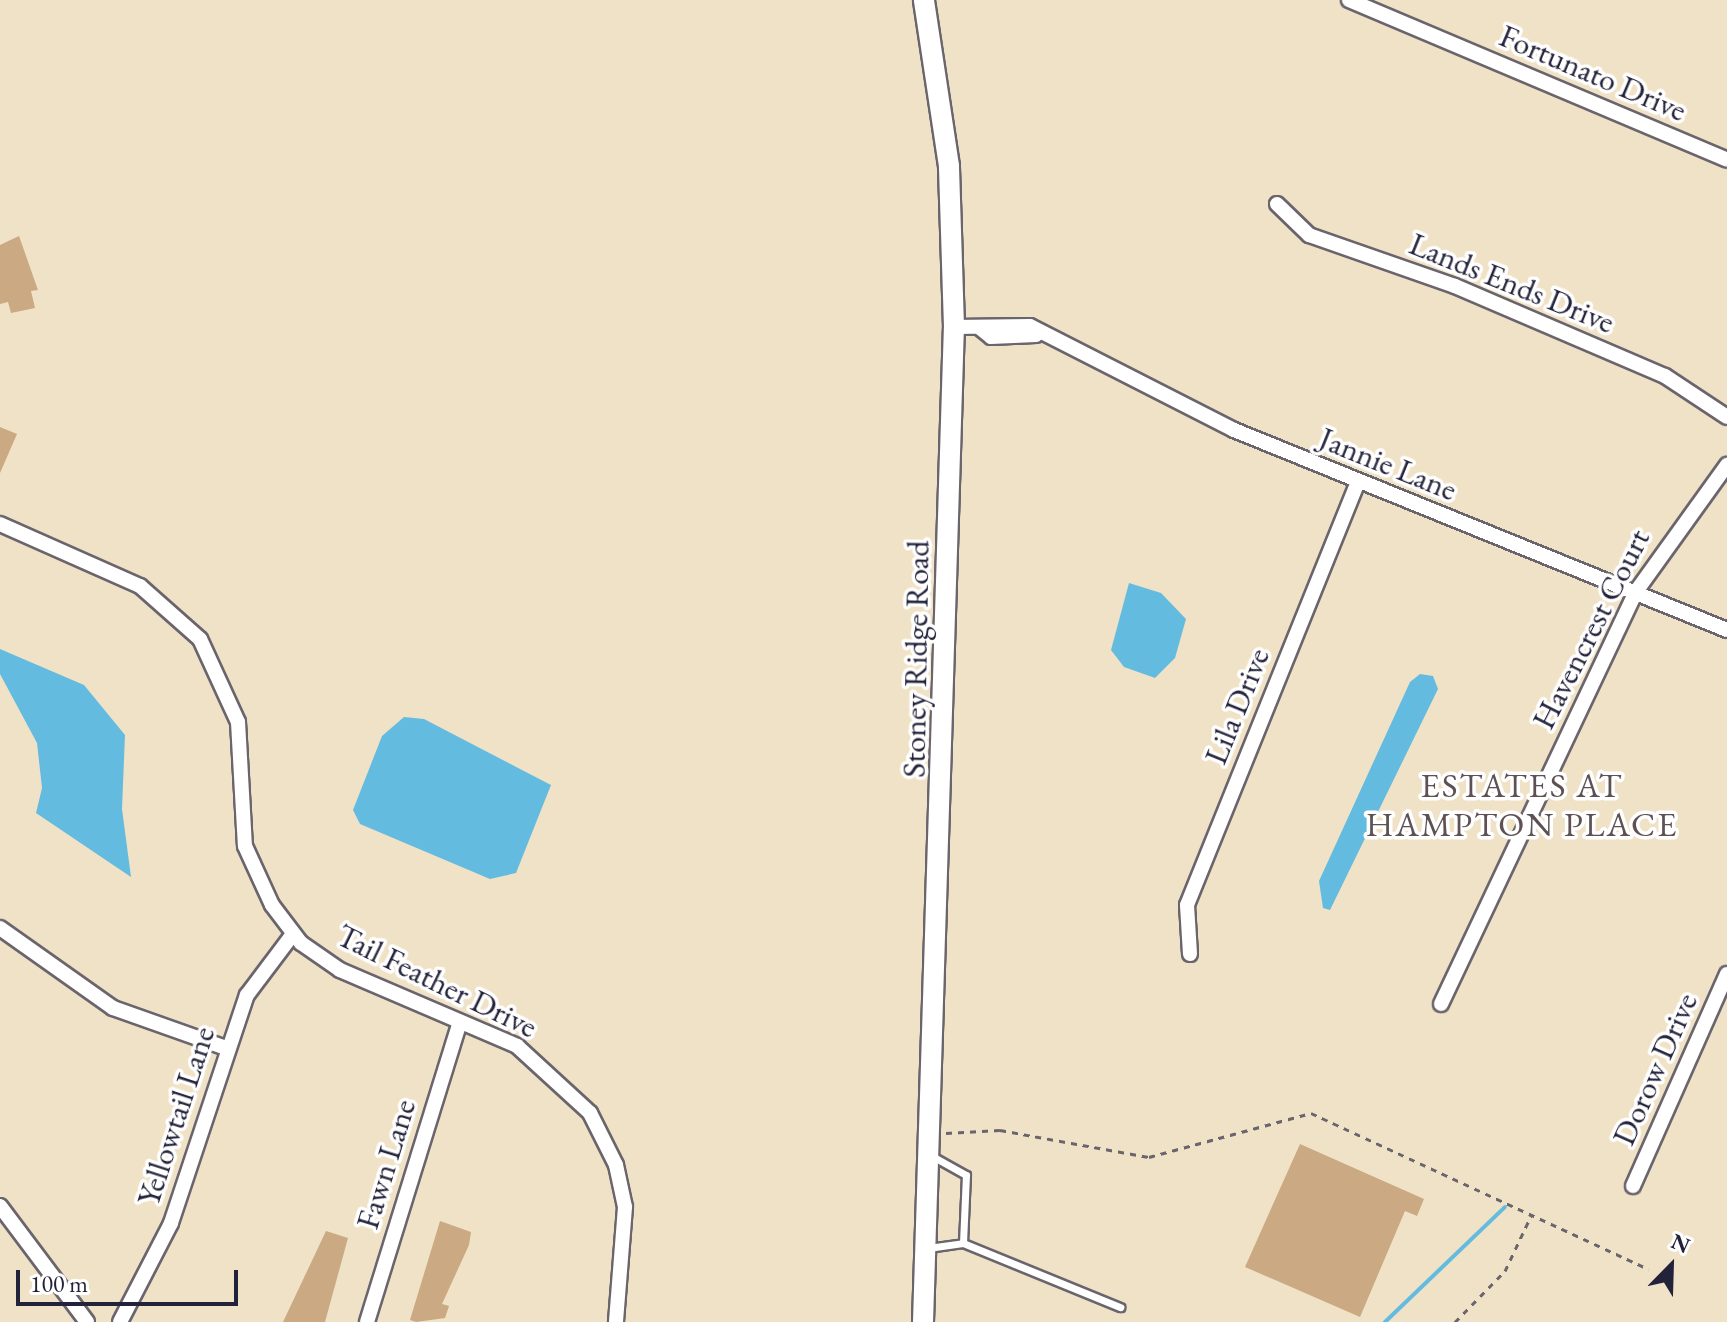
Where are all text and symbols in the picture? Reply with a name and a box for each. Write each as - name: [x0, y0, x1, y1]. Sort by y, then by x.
- street label: Fortunato Drive: [1494, 16, 1692, 130]
- street label: Lands Ends Drive: [1404, 224, 1620, 342]
- street label: Jannie Lane: [1314, 419, 1462, 509]
- street label: Havencrest Court: [1524, 523, 1658, 735]
- street label: Stoney Ridge Road: [895, 540, 937, 778]
- street label: Lila Drive: [1196, 642, 1278, 770]
- district label: ESTATES AT HAMPTON PLACE: [1366, 765, 1678, 844]
- street label: Tail Feather Drive: [331, 916, 543, 1046]
- street label: Dorow Drive: [1604, 987, 1706, 1151]
- street label: Yellowtail Lane: [129, 1022, 223, 1210]
- street label: Fawn Lane: [348, 1095, 424, 1233]
- north arrow: [1631, 1226, 1711, 1306]
- text: N: [1667, 1227, 1694, 1260]
- scale bar: [20, 1254, 242, 1304]
- text: 100 m: [30, 1268, 88, 1299]

